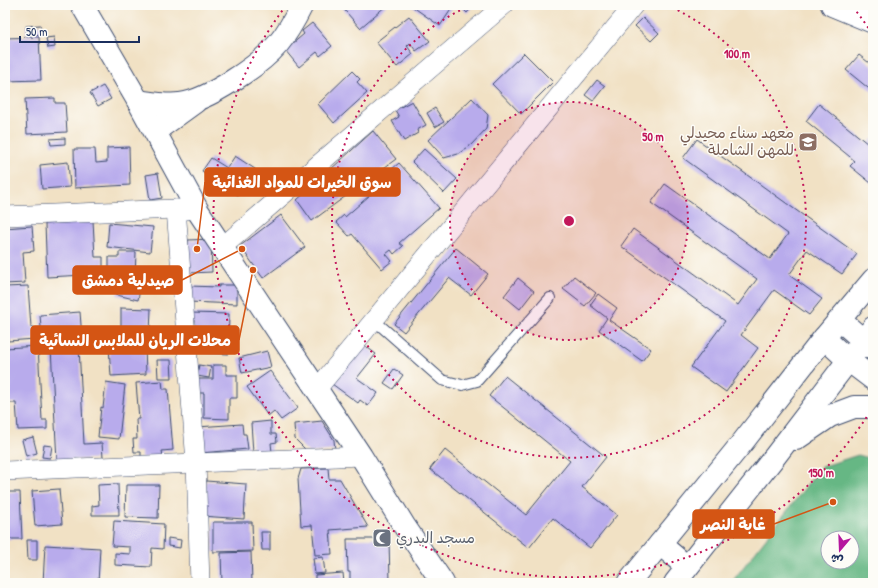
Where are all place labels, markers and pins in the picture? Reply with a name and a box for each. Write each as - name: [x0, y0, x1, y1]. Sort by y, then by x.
- place label: معهد سناء محيدلي للمهن الشاملة: [680, 122, 794, 160]
- school or university icon: معهد سناء محيدلي للمهن الشاملة: [797, 131, 819, 153]
- callout: سوق الخيرات للمواد الغذائية: [205, 168, 400, 196]
- centre of rings: [562, 214, 576, 228]
- callout: صيدلية دمشق: [73, 266, 182, 294]
- callout: محلات الريان للملابس النسائية: [31, 326, 239, 354]
- callout: غابة النصر: [693, 510, 774, 538]
- mosque icon: مسجد البدري: [371, 527, 393, 549]
- place label: مسجد البدري: [396, 527, 475, 549]

